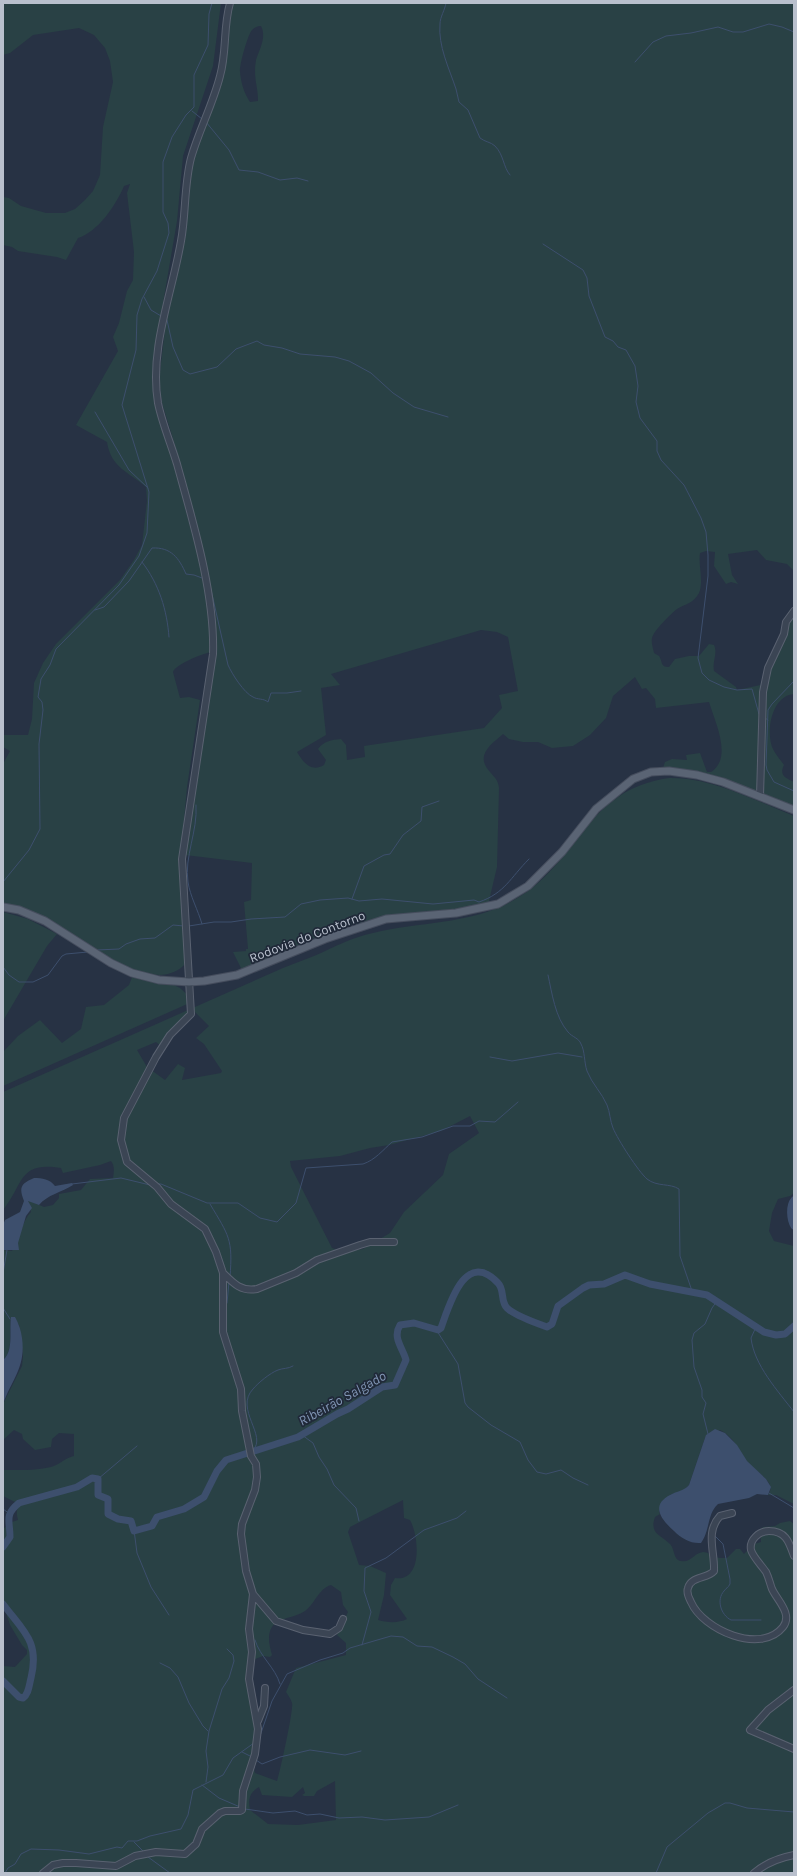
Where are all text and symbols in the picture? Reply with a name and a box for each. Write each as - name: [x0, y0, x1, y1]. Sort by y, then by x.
- street label: Rodovia do Contorno: [247, 907, 367, 966]
- water label: Ribeirão Salgado: [295, 1367, 389, 1430]

